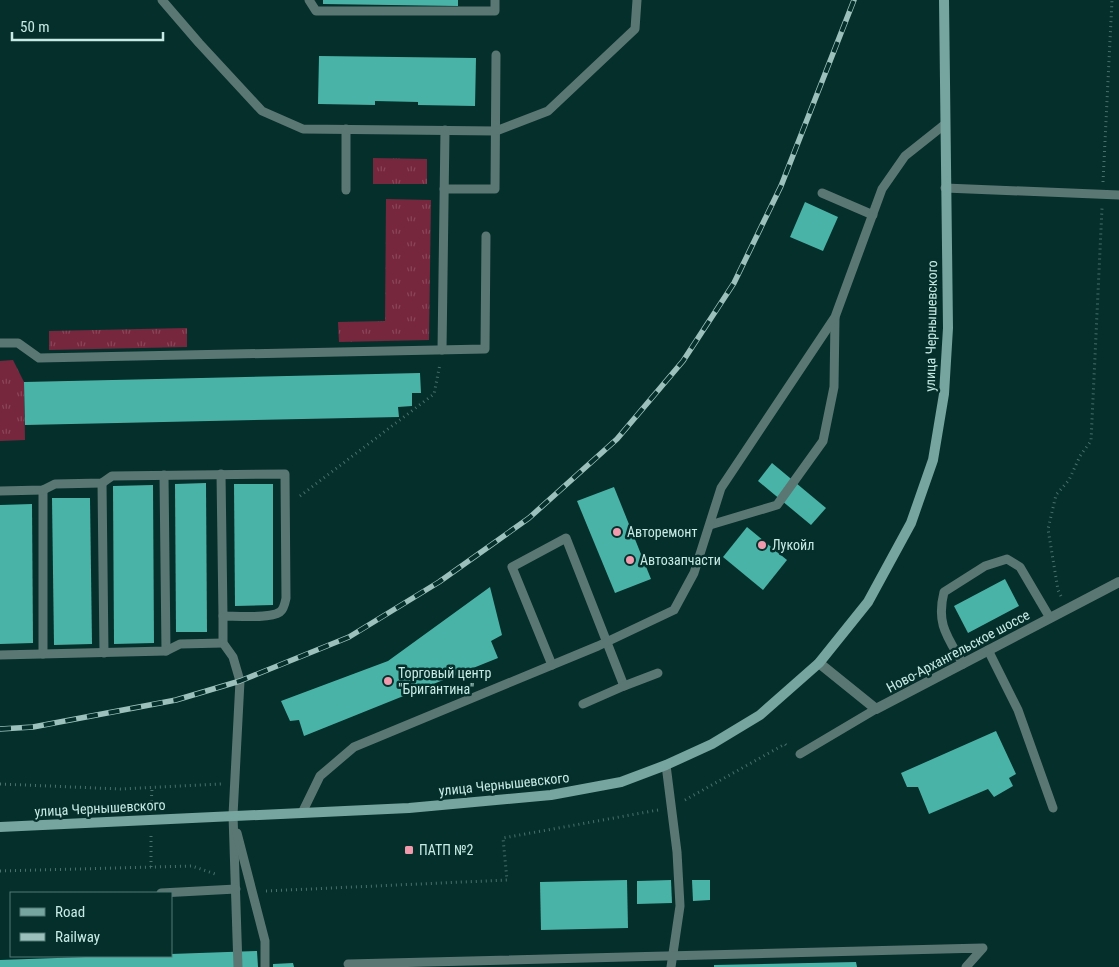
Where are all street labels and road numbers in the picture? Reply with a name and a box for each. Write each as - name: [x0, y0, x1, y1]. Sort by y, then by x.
- street label: улица Чернышевского: [922, 260, 940, 392]
- street label: Ново-Архангельское шоссе: [884, 606, 1033, 696]
- street label: улица Чернышевского: [438, 769, 570, 799]
- street label: улица Чернышевского: [34, 797, 166, 819]

